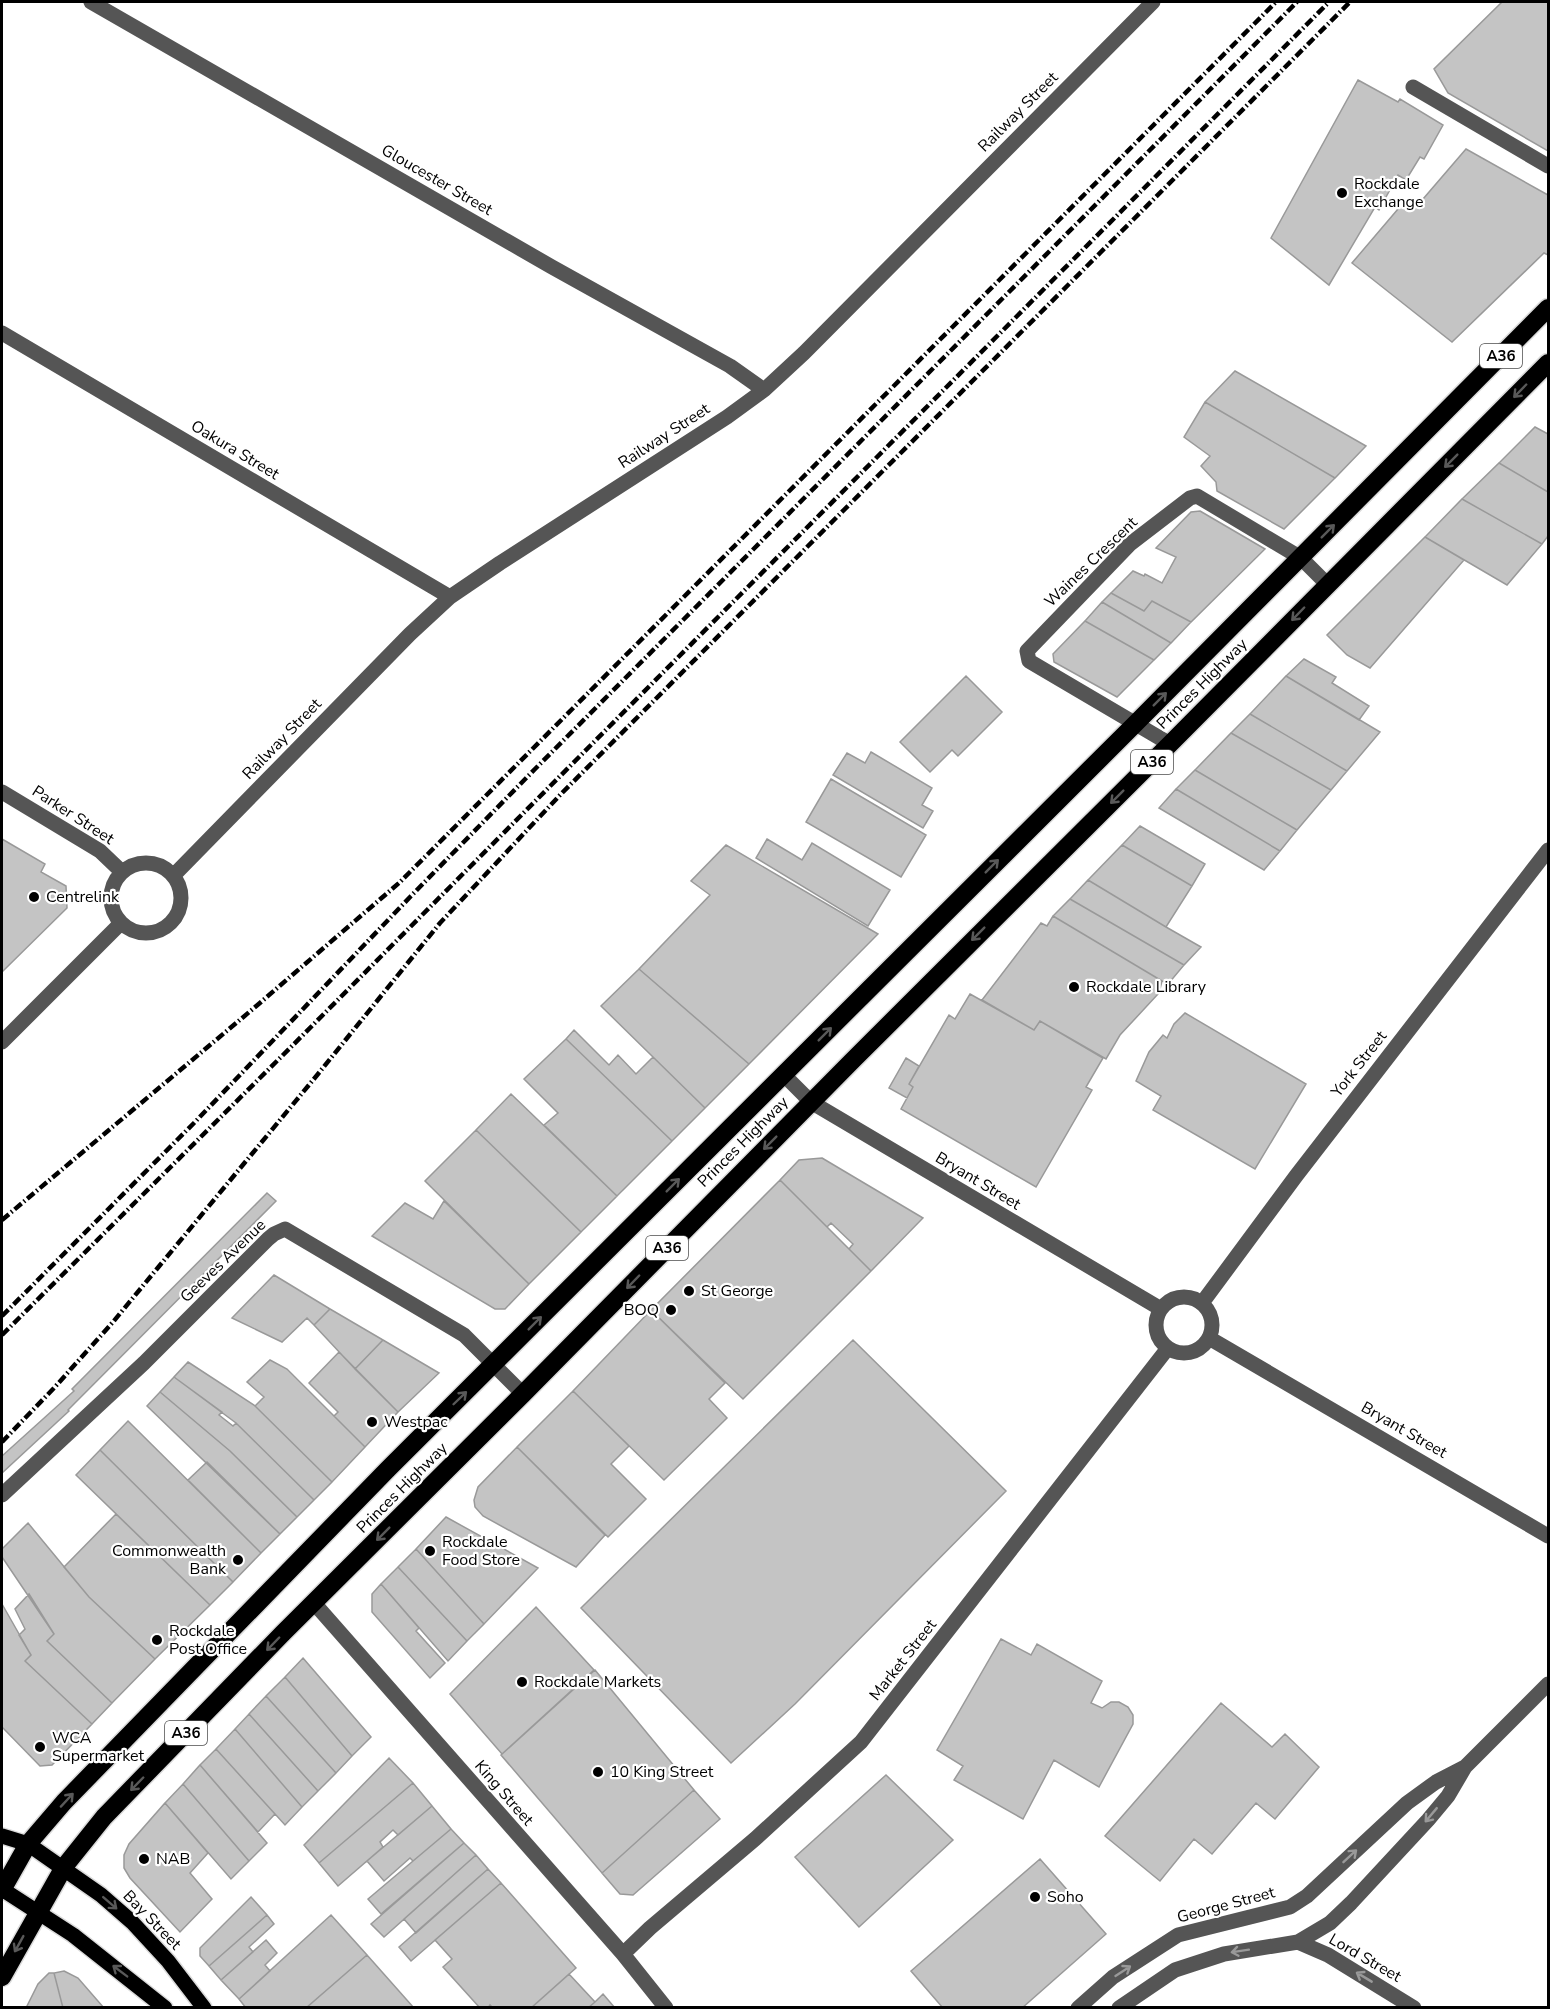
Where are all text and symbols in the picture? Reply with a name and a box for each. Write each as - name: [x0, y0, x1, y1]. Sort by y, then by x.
- street label: Railway Street: [973, 67, 1063, 157]
- street label: Gloucester Street: [377, 139, 497, 221]
- place label: Rockdale Exchange: [1354, 173, 1424, 213]
- marker: Rockdale Exchange: [1335, 186, 1349, 200]
- road number: A36: [1480, 344, 1522, 368]
- one-way arrow: [1513, 384, 1528, 399]
- street label: Railway Street: [614, 398, 714, 474]
- street label: Oakura Street: [187, 415, 284, 485]
- one-way arrow: [1444, 454, 1459, 469]
- street label: Waines Crescent: [1040, 512, 1143, 612]
- one-way arrow: [1320, 523, 1335, 538]
- one-way arrow: [1291, 607, 1306, 622]
- street label: Princes Highway: [1152, 633, 1253, 734]
- one-way arrow: [1153, 691, 1168, 706]
- street label: Railway Street: [238, 693, 327, 784]
- road number: A36: [1131, 750, 1173, 774]
- street label: Parker Street: [28, 780, 119, 850]
- one-way arrow: [1109, 790, 1124, 805]
- one-way arrow: [985, 858, 1000, 873]
- place label: Centrelink: [46, 886, 120, 908]
- marker: Centrelink: [27, 890, 41, 904]
- one-way arrow: [971, 927, 986, 942]
- place label: Rockdale Library: [1086, 976, 1207, 998]
- marker: Rockdale Library: [1067, 980, 1081, 994]
- one-way arrow: [818, 1026, 832, 1041]
- street label: York Street: [1325, 1026, 1392, 1103]
- street label: Princes Highway: [693, 1091, 794, 1192]
- one-way arrow: [762, 1136, 777, 1151]
- street label: Bryant Street: [931, 1147, 1025, 1215]
- one-way arrow: [666, 1178, 681, 1193]
- street label: Geeves Avenue: [175, 1214, 271, 1308]
- road number: A36: [646, 1236, 688, 1260]
- one-way arrow: [626, 1275, 640, 1290]
- place label: St George: [701, 1280, 773, 1302]
- marker: St George: [682, 1284, 696, 1298]
- place label: BOQ: [624, 1299, 659, 1321]
- marker: BOQ: [664, 1303, 678, 1317]
- one-way arrow: [528, 1316, 543, 1330]
- one-way arrow: [452, 1391, 467, 1406]
- street label: Bryant Street: [1357, 1396, 1451, 1464]
- place label: Westpac: [384, 1411, 448, 1433]
- marker: Westpac: [365, 1415, 379, 1429]
- street label: Princes Highway: [352, 1437, 453, 1538]
- one-way arrow: [375, 1527, 390, 1542]
- place label: Rockdale Food Store: [442, 1531, 520, 1571]
- place label: Commonwealth Bank: [112, 1540, 227, 1580]
- marker: Rockdale Food Store: [423, 1544, 437, 1558]
- marker: Commonwealth Bank: [231, 1553, 245, 1567]
- street label: Market Street: [864, 1614, 942, 1705]
- place label: Rockdale Post Office: [169, 1620, 247, 1660]
- marker: Rockdale Post Office: [150, 1633, 164, 1647]
- one-way arrow: [265, 1637, 280, 1652]
- place label: Rockdale Markets: [534, 1671, 661, 1693]
- marker: Rockdale Markets: [515, 1675, 529, 1689]
- road number: A36: [165, 1721, 207, 1745]
- place label: WCA Supermarket: [52, 1727, 145, 1767]
- marker: WCA Supermarket: [33, 1740, 47, 1754]
- street label: King Street: [469, 1756, 539, 1831]
- place label: 10 King Street: [610, 1761, 714, 1783]
- marker: 10 King Street: [591, 1765, 605, 1779]
- one-way arrow: [129, 1776, 144, 1791]
- one-way arrow: [59, 1793, 73, 1808]
- one-way arrow: [1425, 1807, 1438, 1823]
- place label: NAB: [156, 1848, 190, 1870]
- one-way arrow: [1342, 1849, 1357, 1863]
- marker: NAB: [137, 1852, 151, 1866]
- street label: George Street: [1175, 1881, 1278, 1929]
- street label: Bay Street: [118, 1885, 186, 1955]
- place label: Soho: [1047, 1886, 1084, 1908]
- marker: Soho: [1028, 1890, 1042, 1904]
- one-way arrow: [102, 1896, 117, 1910]
- street label: Lord Street: [1325, 1928, 1406, 1988]
- one-way arrow: [13, 1934, 24, 1952]
- one-way arrow: [1230, 1946, 1250, 1957]
- one-way arrow: [112, 1964, 128, 1977]
- one-way arrow: [1114, 1964, 1131, 1976]
- one-way arrow: [1356, 1971, 1373, 1983]

